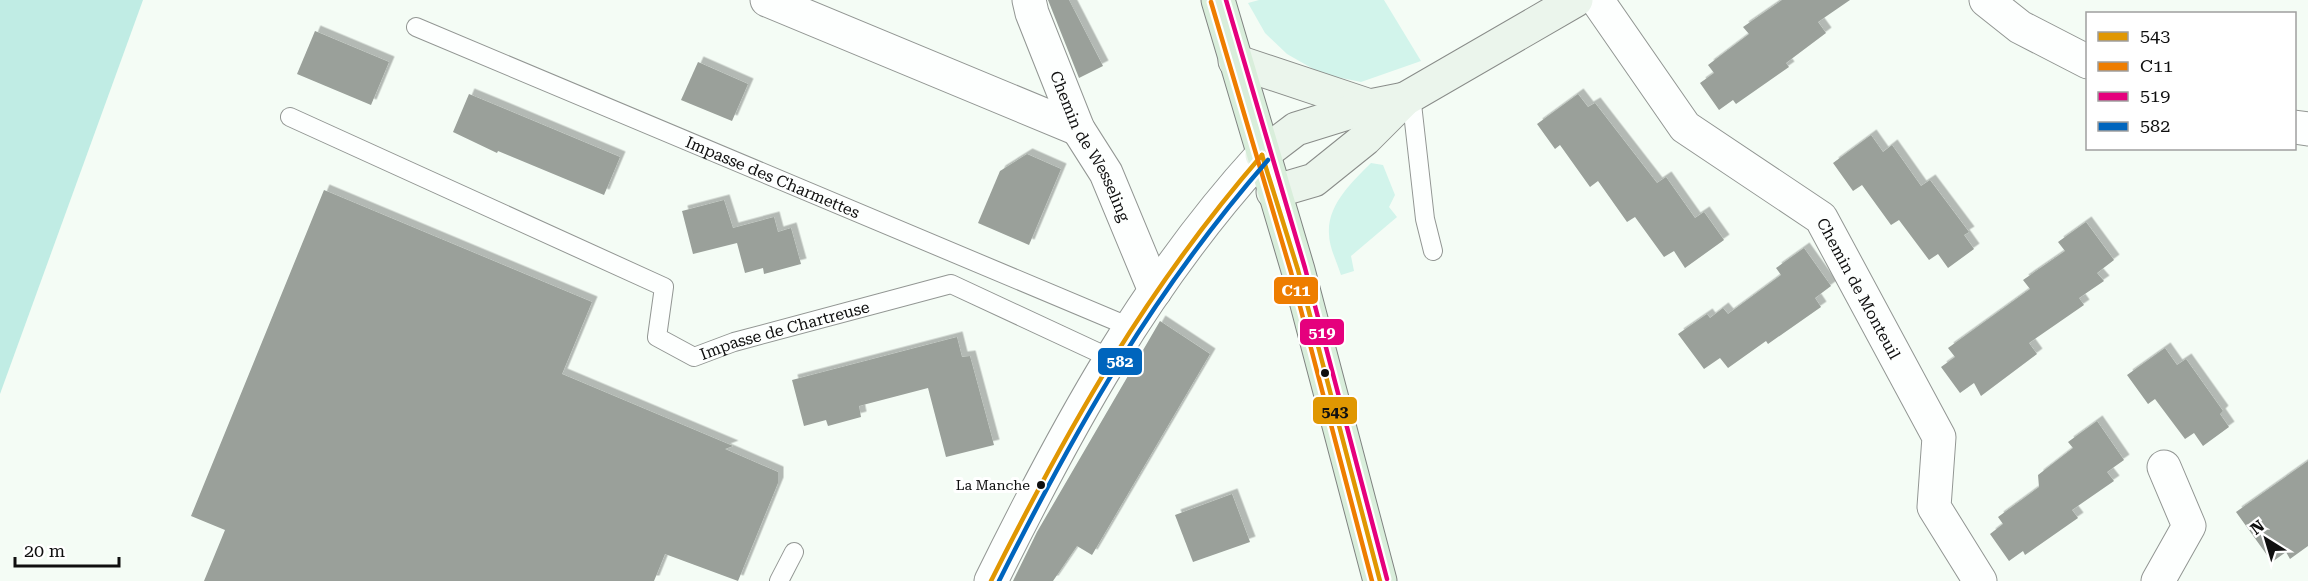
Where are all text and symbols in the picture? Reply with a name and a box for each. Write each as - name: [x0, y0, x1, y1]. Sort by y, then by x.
- legend: [2086, 12, 2296, 150]
- text: 543: [2140, 25, 2170, 46]
- text: C11: [2140, 55, 2173, 76]
- street label: Chemin de Wesseling: [1046, 68, 1135, 225]
- text: 519: [2140, 85, 2170, 106]
- text: 582: [2140, 115, 2170, 136]
- street label: Impasse des Charmettes: [683, 132, 863, 222]
- street label: Chemin de Monteuil: [1813, 214, 1905, 362]
- line badge: C11: [1273, 276, 1319, 305]
- text: C11: [1281, 281, 1311, 300]
- street label: Impasse de Chartreuse: [697, 297, 872, 363]
- line badge: 519: [1299, 318, 1345, 346]
- text: 519: [1309, 323, 1335, 342]
- line badge: 582: [1097, 347, 1143, 376]
- text: 582: [1107, 352, 1133, 371]
- unlabelled marker: [1319, 367, 1331, 379]
- line badge: 543: [1312, 396, 1358, 425]
- text: 543: [1322, 402, 1348, 421]
- place label: La Manche: [956, 477, 1030, 493]
- marker: La Manche: [1035, 479, 1047, 491]
- north arrow: [2236, 509, 2296, 569]
- text: N: [2247, 516, 2268, 539]
- scale bar: [15, 530, 118, 568]
- text: 20 m: [24, 540, 65, 561]

